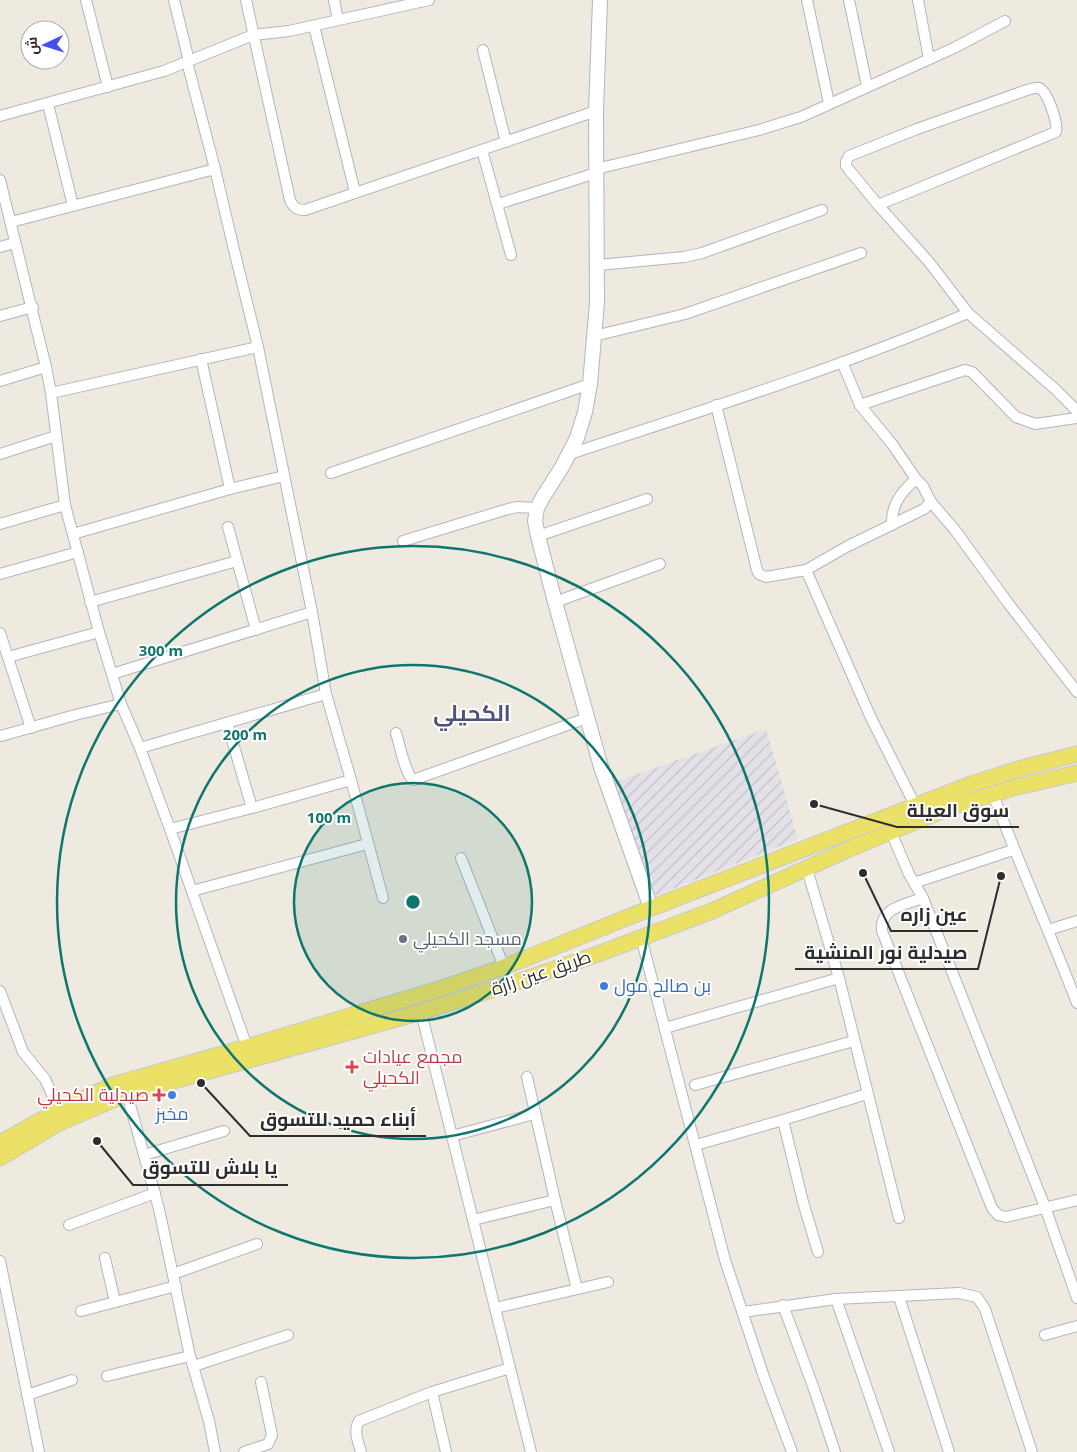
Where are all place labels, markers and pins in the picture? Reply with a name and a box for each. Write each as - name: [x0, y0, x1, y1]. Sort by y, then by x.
- callout: سوق العيلة: [897, 793, 1019, 827]
- centre of rings: [404, 893, 422, 911]
- callout: عين زاره: [891, 897, 978, 931]
- place label: مسجد الكحيلي: [413, 926, 522, 953]
- marker: مسجد الكحيلي: [397, 933, 409, 945]
- callout: صيدلية نور المنشية: [795, 935, 978, 969]
- place label: بن صالح مول: [614, 973, 711, 998]
- marker: بن صالح مول: [598, 980, 610, 992]
- place label: مجمع عيادات الكحيلي: [363, 1044, 463, 1092]
- marker: مجمع عيادات الكحيلي: [345, 1060, 359, 1074]
- place label: صيدلية الكحيلي: [37, 1082, 149, 1109]
- marker: صيدلية الكحيلي: [153, 1089, 165, 1101]
- marker: مخبز: [166, 1089, 178, 1101]
- place label: مخبز: [154, 1101, 189, 1125]
- callout: أبناء حميد للتسوق: [250, 1102, 426, 1136]
- callout: يا بلاش للتسوق: [133, 1151, 288, 1185]

